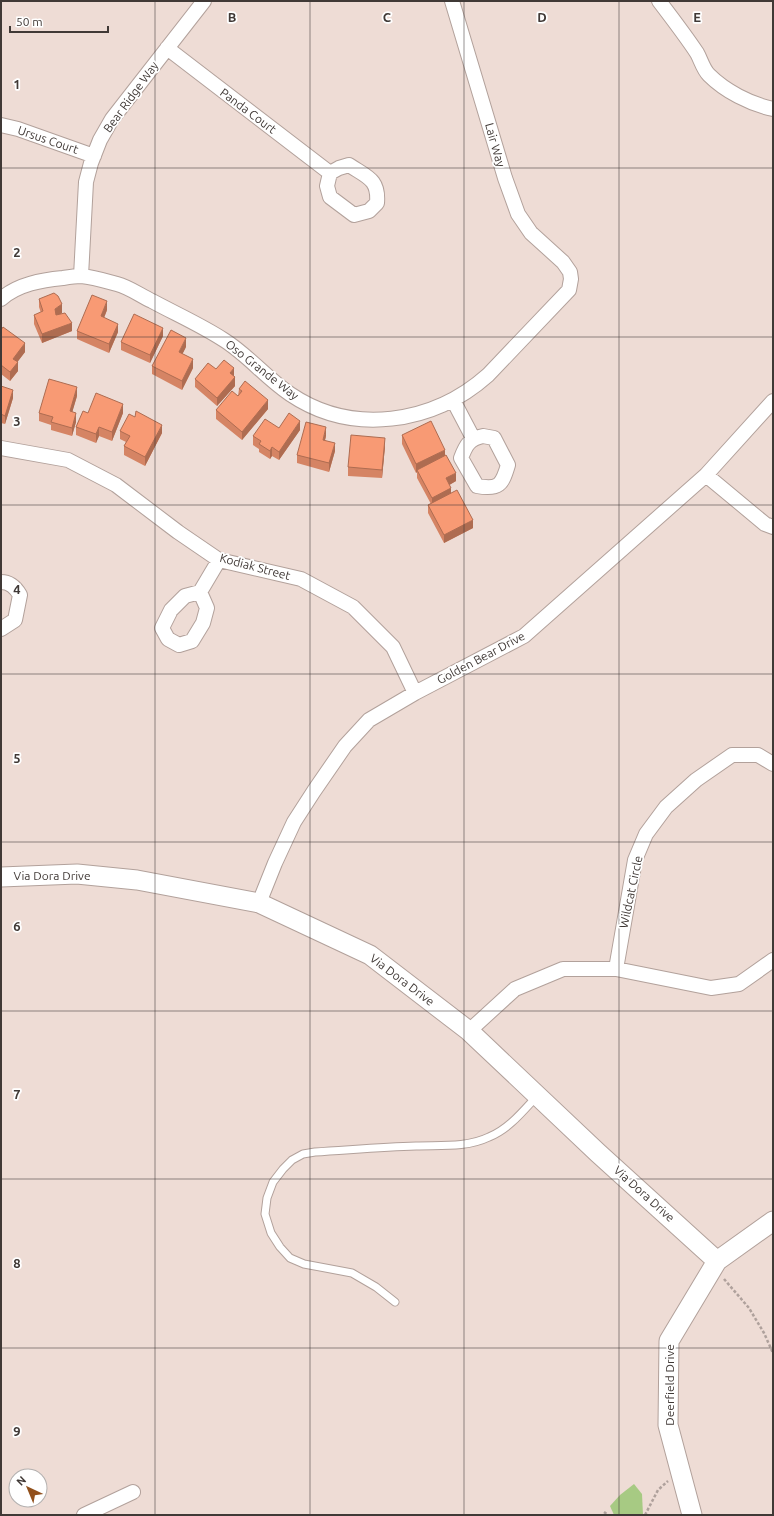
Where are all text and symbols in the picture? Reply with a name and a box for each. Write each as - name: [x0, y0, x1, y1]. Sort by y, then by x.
- scale bar: [10, 8, 108, 34]
- text: B: [228, 10, 237, 24]
- text: C: [383, 10, 392, 24]
- text: D: [537, 10, 547, 24]
- text: E: [693, 10, 701, 24]
- text: 50 m: [16, 15, 43, 28]
- street label: Bear Ridge Way: [101, 59, 161, 135]
- text: 1: [13, 77, 21, 91]
- street label: Panda Court: [218, 85, 279, 136]
- street label: Lair Way: [483, 121, 508, 169]
- street label: Ursus Court: [16, 123, 80, 156]
- text: 2: [13, 245, 21, 259]
- street label: Oso Grande Way: [223, 337, 302, 402]
- text: 3: [13, 414, 21, 428]
- street label: Kodiak Street: [218, 551, 292, 582]
- text: 4: [13, 582, 21, 596]
- street label: Golden Bear Drive: [435, 629, 527, 686]
- text: 5: [13, 751, 21, 765]
- street label: Wildcat Circle: [616, 854, 645, 929]
- street label: Via Dora Drive: [13, 869, 91, 882]
- text: 6: [13, 919, 21, 933]
- street label: Via Dora Drive: [368, 951, 437, 1008]
- text: 7: [13, 1087, 21, 1101]
- street label: Via Dora Drive: [611, 1163, 677, 1224]
- text: 8: [13, 1256, 21, 1270]
- street label: Deerfield Drive: [663, 1344, 676, 1426]
- text: 9: [13, 1424, 21, 1438]
- north arrow: [8, 1468, 48, 1508]
- text: N: [14, 1474, 28, 1488]

